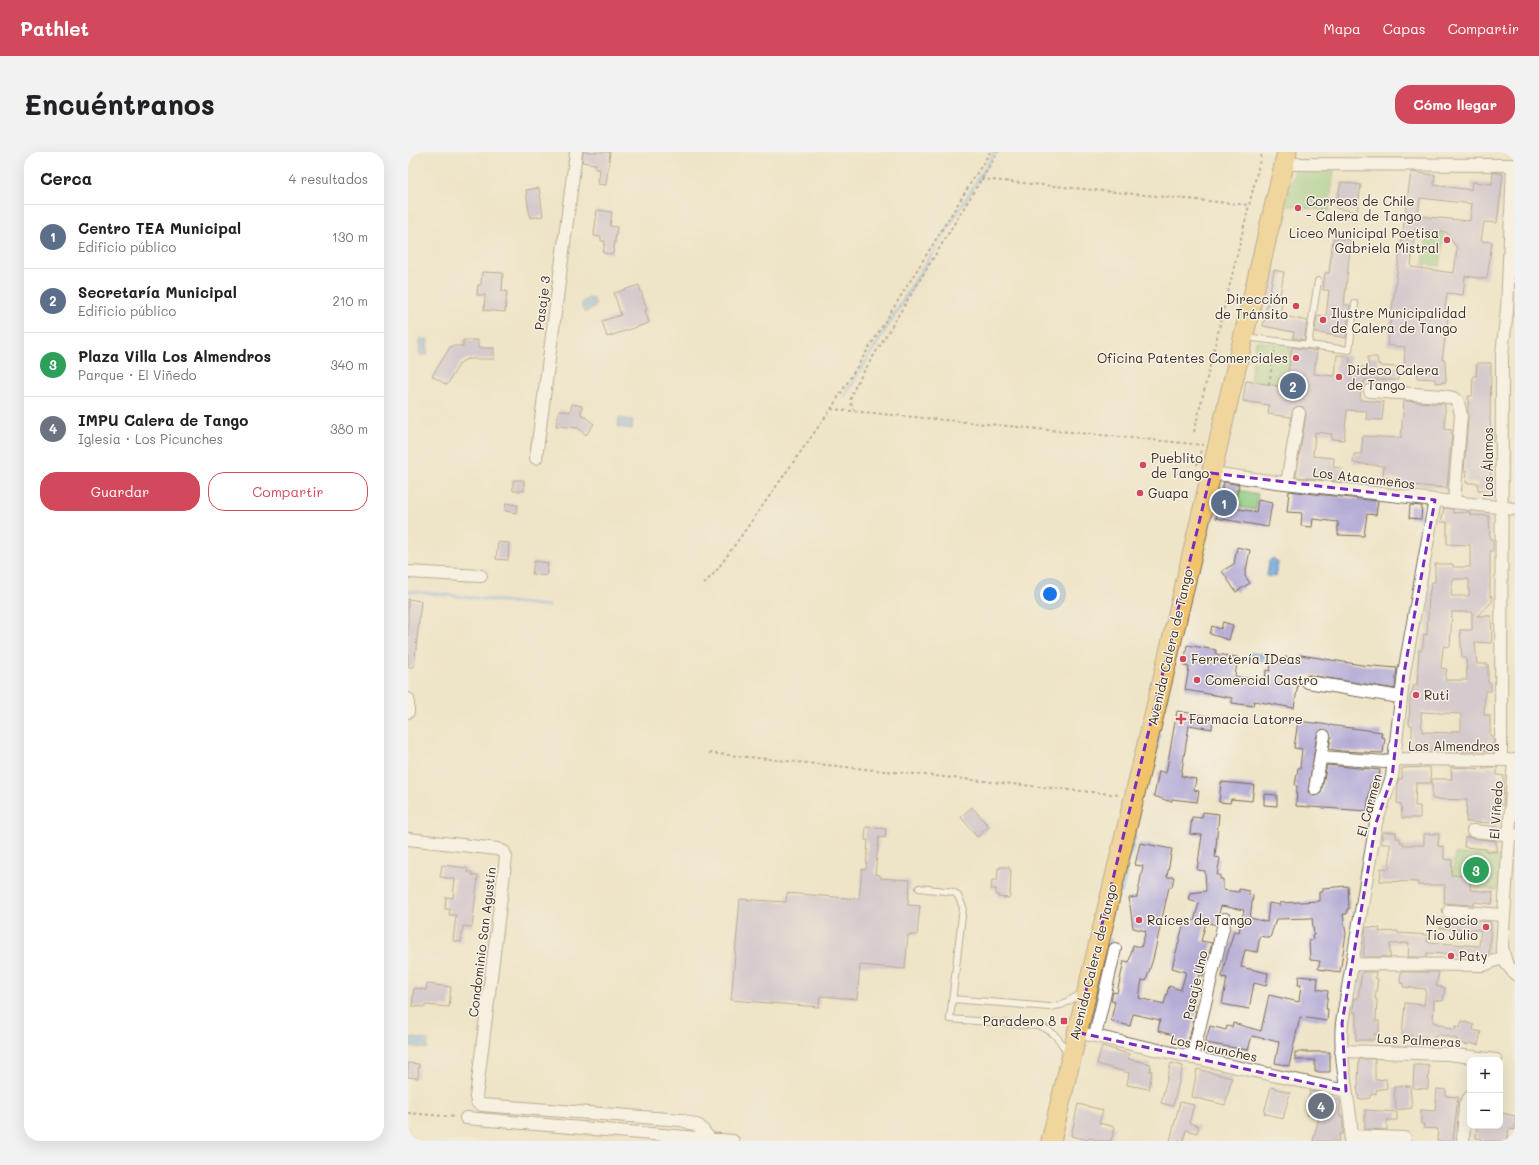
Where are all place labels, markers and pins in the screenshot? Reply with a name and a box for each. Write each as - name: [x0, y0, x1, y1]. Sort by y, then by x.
- place label: Correos de Chile - Calera de Tango: [1306, 192, 1422, 224]
- marker: Correos de Chile - Calera de Tango: [1293, 203, 1303, 213]
- place label: Liceo Municipal Poetisa Gabriela Mistral: [1289, 224, 1439, 256]
- marker: Liceo Municipal Poetisa Gabriela Mistral: [1442, 235, 1452, 245]
- place label: Dirección de Tránsito: [1215, 290, 1288, 322]
- marker: Dirección de Tránsito: [1291, 301, 1301, 311]
- place label: Ilustre Municipalidad de Calera de Tango: [1331, 304, 1466, 336]
- marker: Ilustre Municipalidad de Calera de Tango: [1318, 315, 1328, 325]
- place label: Oficina Patentes Comerciales: [1097, 349, 1288, 366]
- marker: Oficina Patentes Comerciales: [1291, 353, 1301, 363]
- place label: Dideco Calera de Tango: [1347, 361, 1439, 393]
- pin: 2: [1280, 371, 1306, 401]
- marker: Dideco Calera de Tango: [1334, 372, 1344, 382]
- place label: Pueblito de Tango: [1151, 449, 1210, 481]
- marker: Pueblito de Tango: [1138, 460, 1148, 470]
- place label: Guapa: [1148, 484, 1189, 501]
- marker: Guapa: [1135, 488, 1145, 498]
- pin: 1: [1211, 488, 1237, 518]
- place label: Ferretería IDeas: [1191, 650, 1301, 667]
- marker: Ferretería IDeas: [1178, 654, 1188, 664]
- place label: Comercial Castro: [1205, 671, 1318, 688]
- marker: Comercial Castro: [1192, 675, 1202, 685]
- place label: Ruti: [1424, 686, 1449, 703]
- marker: Ruti: [1411, 690, 1421, 700]
- place label: Farmacia Latorre: [1189, 710, 1303, 727]
- marker: Farmacia Latorre: [1176, 714, 1186, 724]
- pin: 3: [1463, 855, 1489, 885]
- place label: Raíces de Tango: [1147, 911, 1252, 928]
- place label: Negocio Tio Julio: [1426, 911, 1478, 943]
- marker: Raíces de Tango: [1134, 915, 1144, 925]
- marker: Negocio Tio Julio: [1481, 922, 1491, 932]
- place label: Paty: [1459, 947, 1488, 964]
- marker: Paty: [1446, 951, 1456, 961]
- place label: Paradero 8: [983, 1012, 1056, 1029]
- marker: Paradero 8: [1059, 1016, 1069, 1026]
- pin: 4: [1308, 1091, 1334, 1121]

